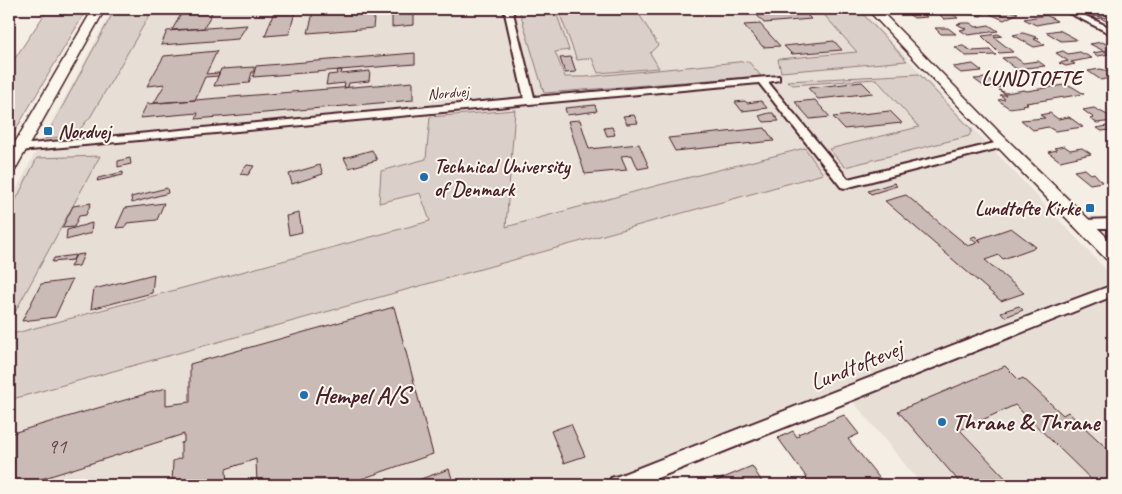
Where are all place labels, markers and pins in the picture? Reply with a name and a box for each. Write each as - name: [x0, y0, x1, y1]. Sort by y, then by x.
- place label: Nordvej: [58, 119, 113, 144]
- marker: Nordvej: [42, 125, 54, 137]
- place label: Technical University of Denmark: [434, 154, 572, 202]
- marker: Technical University of Denmark: [418, 171, 430, 183]
- place label: Lundtofte Kirke: [975, 196, 1081, 221]
- marker: Lundtofte Kirke: [1084, 202, 1096, 214]
- place label: Hempel A/S: [314, 380, 414, 410]
- marker: Hempel A/S: [298, 389, 310, 401]
- place label: Thrane & Thrane: [952, 407, 1102, 437]
- marker: Thrane & Thrane: [936, 416, 948, 428]

